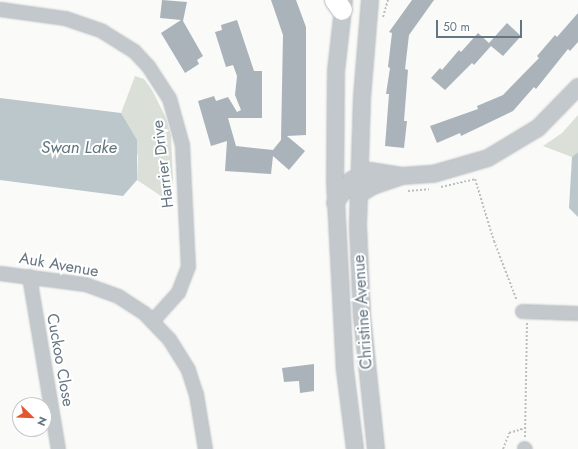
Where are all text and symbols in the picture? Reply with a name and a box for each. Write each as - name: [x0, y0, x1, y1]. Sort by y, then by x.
- scale bar: [438, 12, 524, 38]
- text: 50 m: [443, 18, 470, 36]
- street label: Harrier Drive: [148, 119, 178, 209]
- water label: Swan Lake: [41, 138, 117, 158]
- street label: Auk Avenue: [18, 249, 100, 281]
- street label: Christine Avenue: [349, 254, 377, 370]
- street label: Cuckoo Close: [42, 312, 78, 408]
- north arrow: [12, 397, 52, 437]
- text: N: [33, 414, 51, 428]

